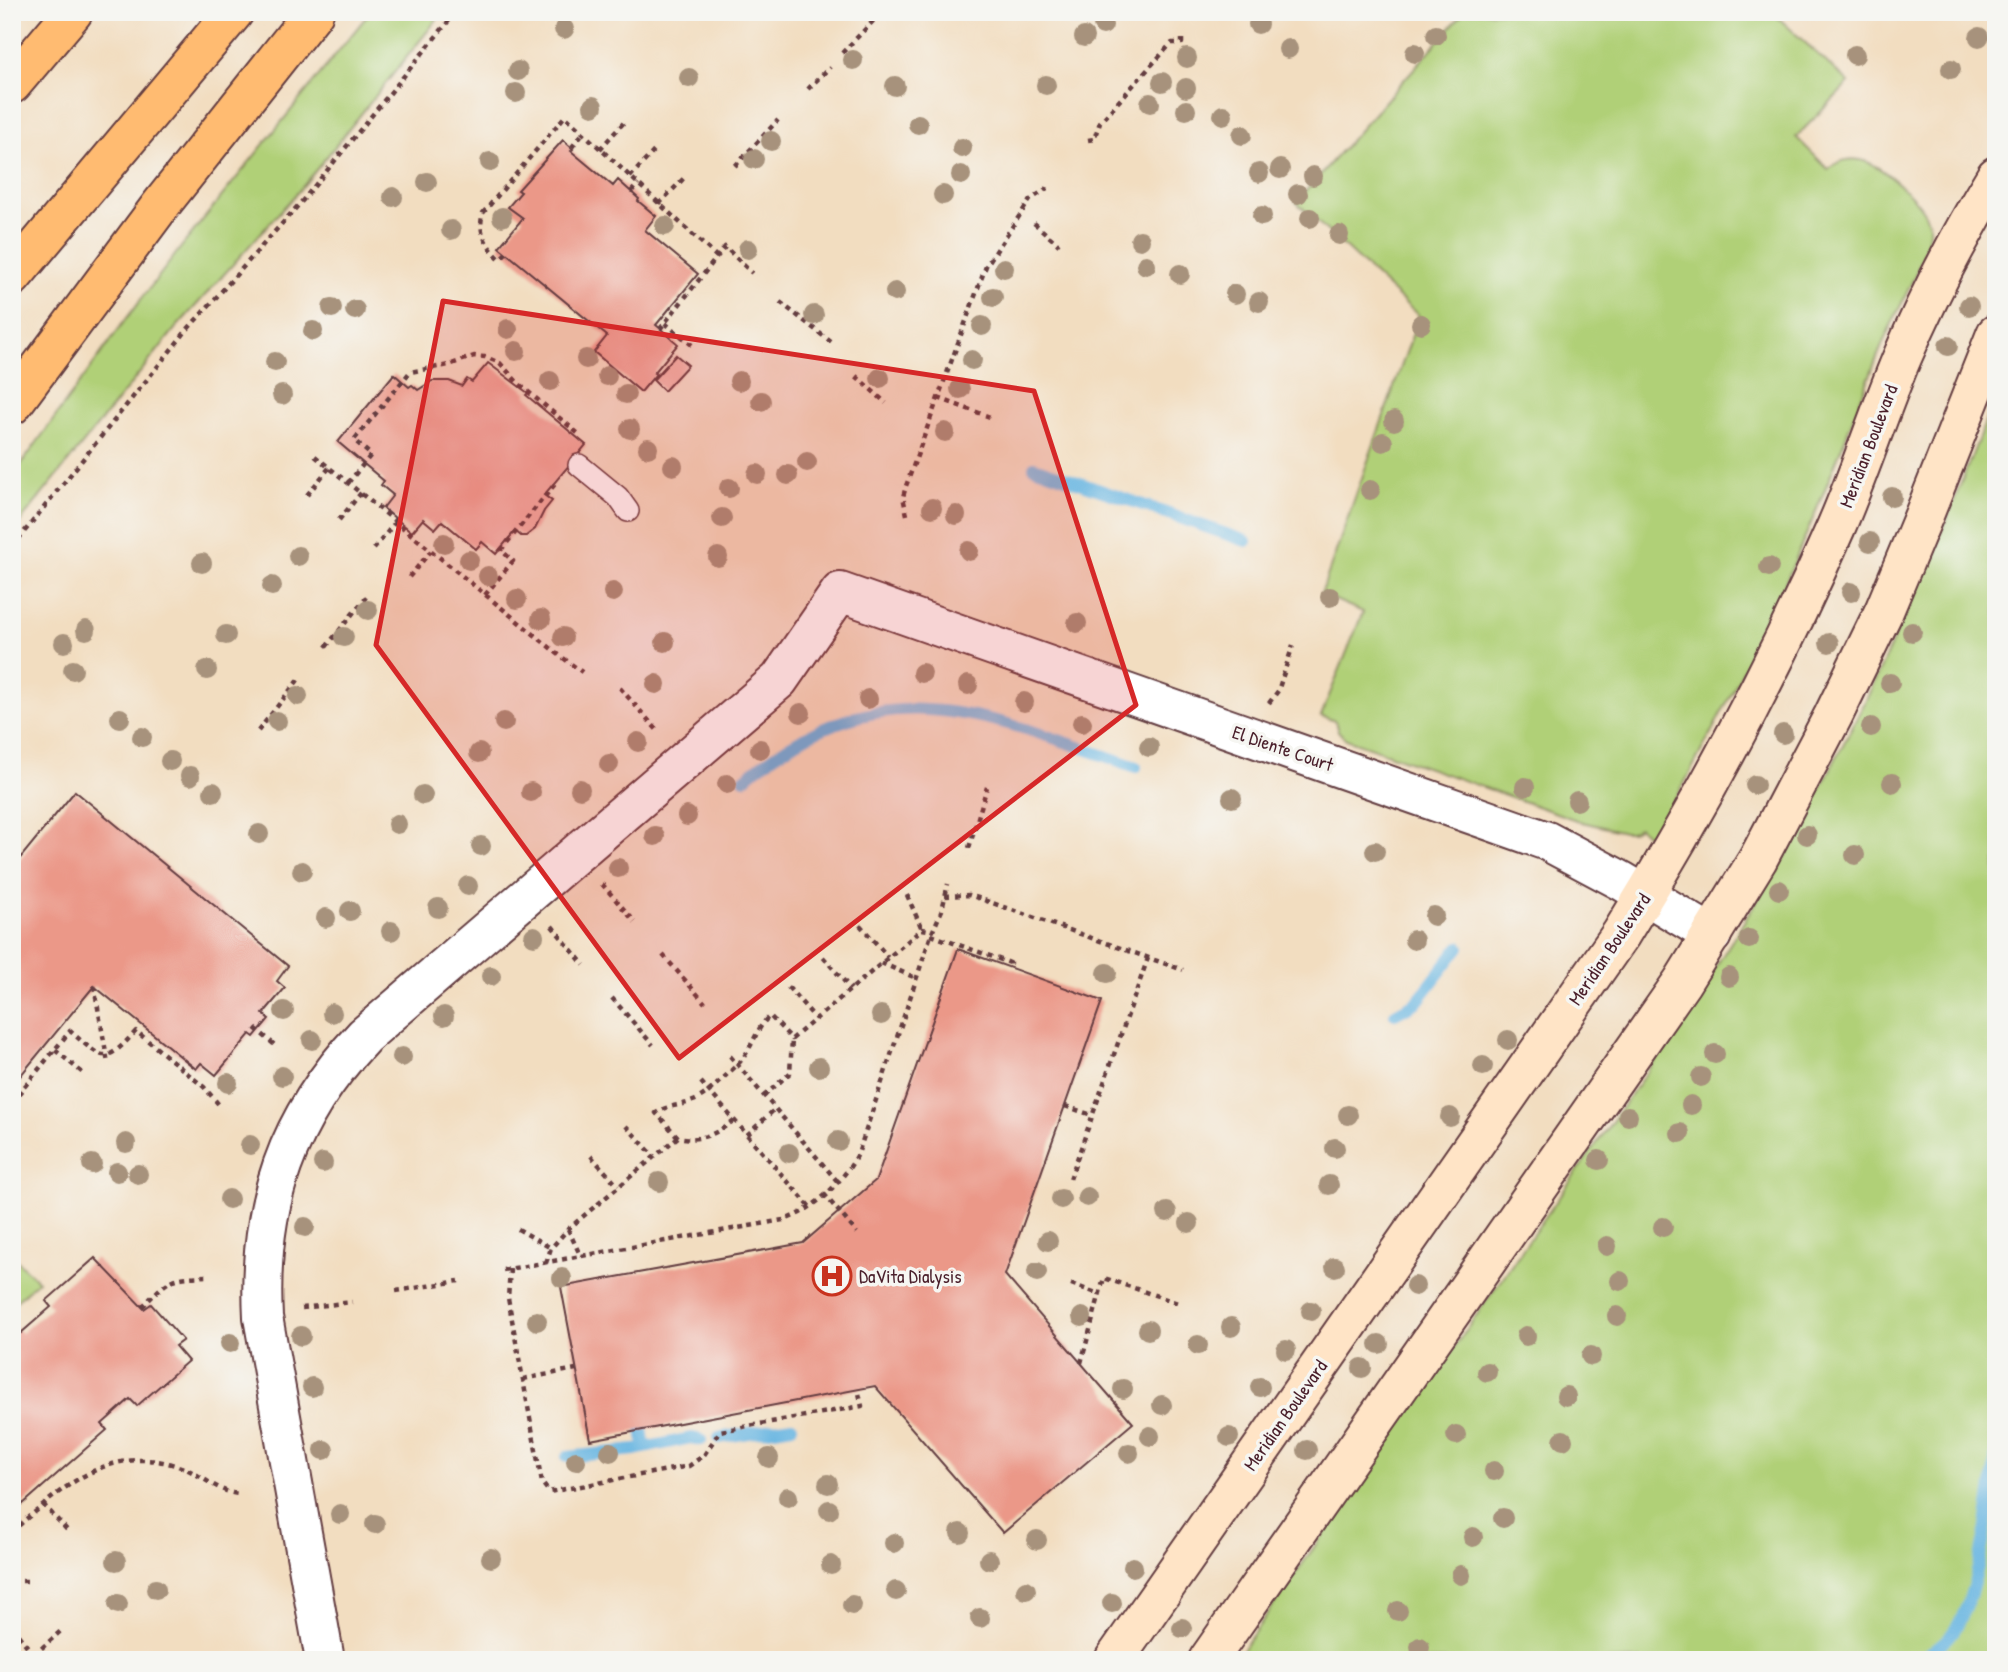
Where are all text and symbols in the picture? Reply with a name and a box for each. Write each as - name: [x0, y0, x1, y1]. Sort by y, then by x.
- street label: Meridian Boulevard: [1833, 380, 1904, 511]
- street label: El Diente Court: [1229, 719, 1337, 778]
- street label: Meridian Boulevard: [1562, 887, 1656, 1010]
- hospital icon: DaVita Dialysis: [811, 1255, 853, 1297]
- place label: DaVita Dialysis: [859, 1263, 961, 1289]
- street label: Meridian Boulevard: [1237, 1354, 1333, 1476]

